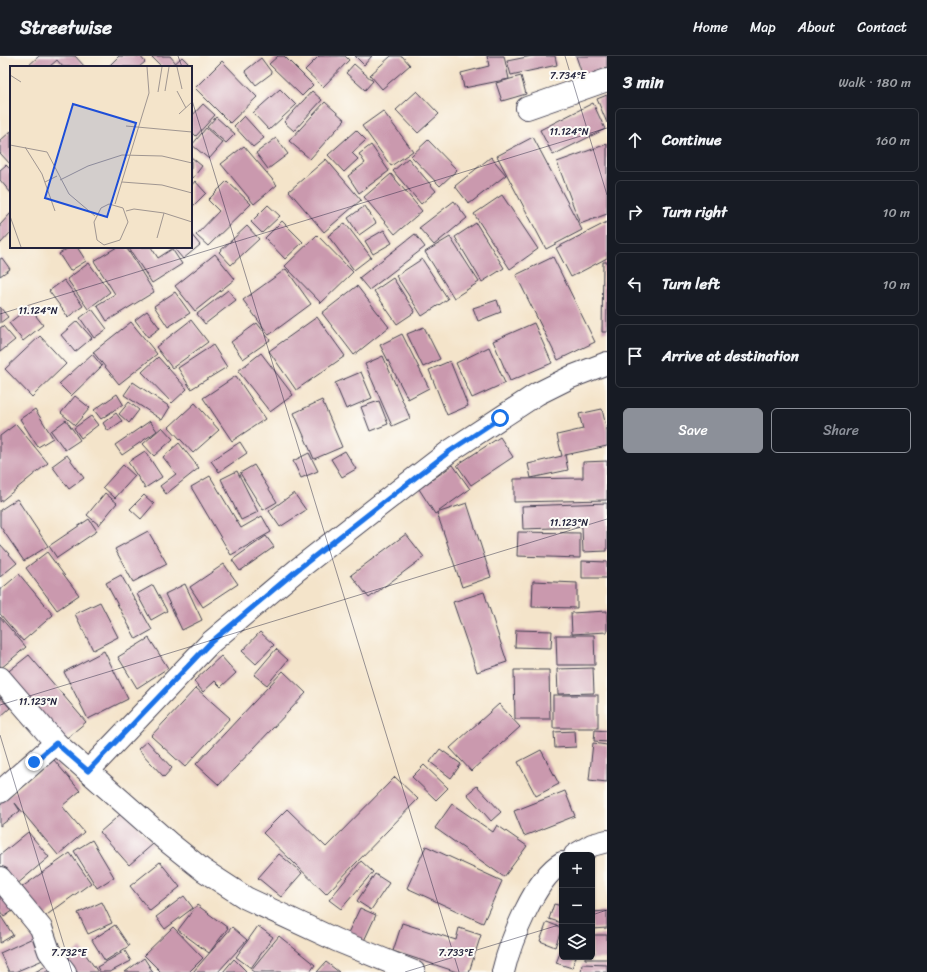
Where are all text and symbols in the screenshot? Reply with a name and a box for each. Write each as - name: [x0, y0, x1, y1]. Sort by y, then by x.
- text: Streetwise: [20, 11, 112, 44]
- text: Home: [693, 15, 728, 40]
- text: Map: [750, 15, 776, 40]
- text: About: [798, 15, 835, 40]
- text: Contact: [857, 15, 907, 40]
- inset map: [10, 66, 192, 248]
- text: 7.734°E: [550, 67, 587, 85]
- text: 3 min: [623, 67, 664, 97]
- text: Walk · 180 m: [839, 71, 911, 94]
- text: 11.124°N: [549, 123, 589, 141]
- text: Continue: [662, 127, 722, 153]
- icon: ahead: [624, 129, 646, 151]
- text: 160 m: [875, 129, 910, 152]
- text: Turn right: [662, 199, 727, 225]
- icon: right: [624, 201, 646, 223]
- text: 10 m: [883, 201, 910, 224]
- text: Turn left: [662, 271, 720, 297]
- icon: left: [624, 273, 646, 295]
- text: 10 m: [883, 273, 910, 296]
- text: 11.124°N: [18, 302, 58, 320]
- text: Arrive at destination: [662, 343, 799, 369]
- icon: arrive: [624, 345, 646, 367]
- button: Save: [623, 408, 763, 453]
- button: Share: [771, 408, 911, 453]
- route start: [491, 409, 509, 427]
- text: 11.123°N: [550, 514, 588, 532]
- text: 11.123°N: [19, 693, 57, 711]
- route end: [25, 753, 43, 771]
- map controls: [559, 852, 595, 960]
- button: +: [559, 852, 595, 888]
- button: −: [559, 888, 595, 924]
- button: layers: [559, 924, 595, 960]
- text: 7.732°E: [51, 944, 88, 962]
- text: 7.733°E: [438, 944, 475, 962]

